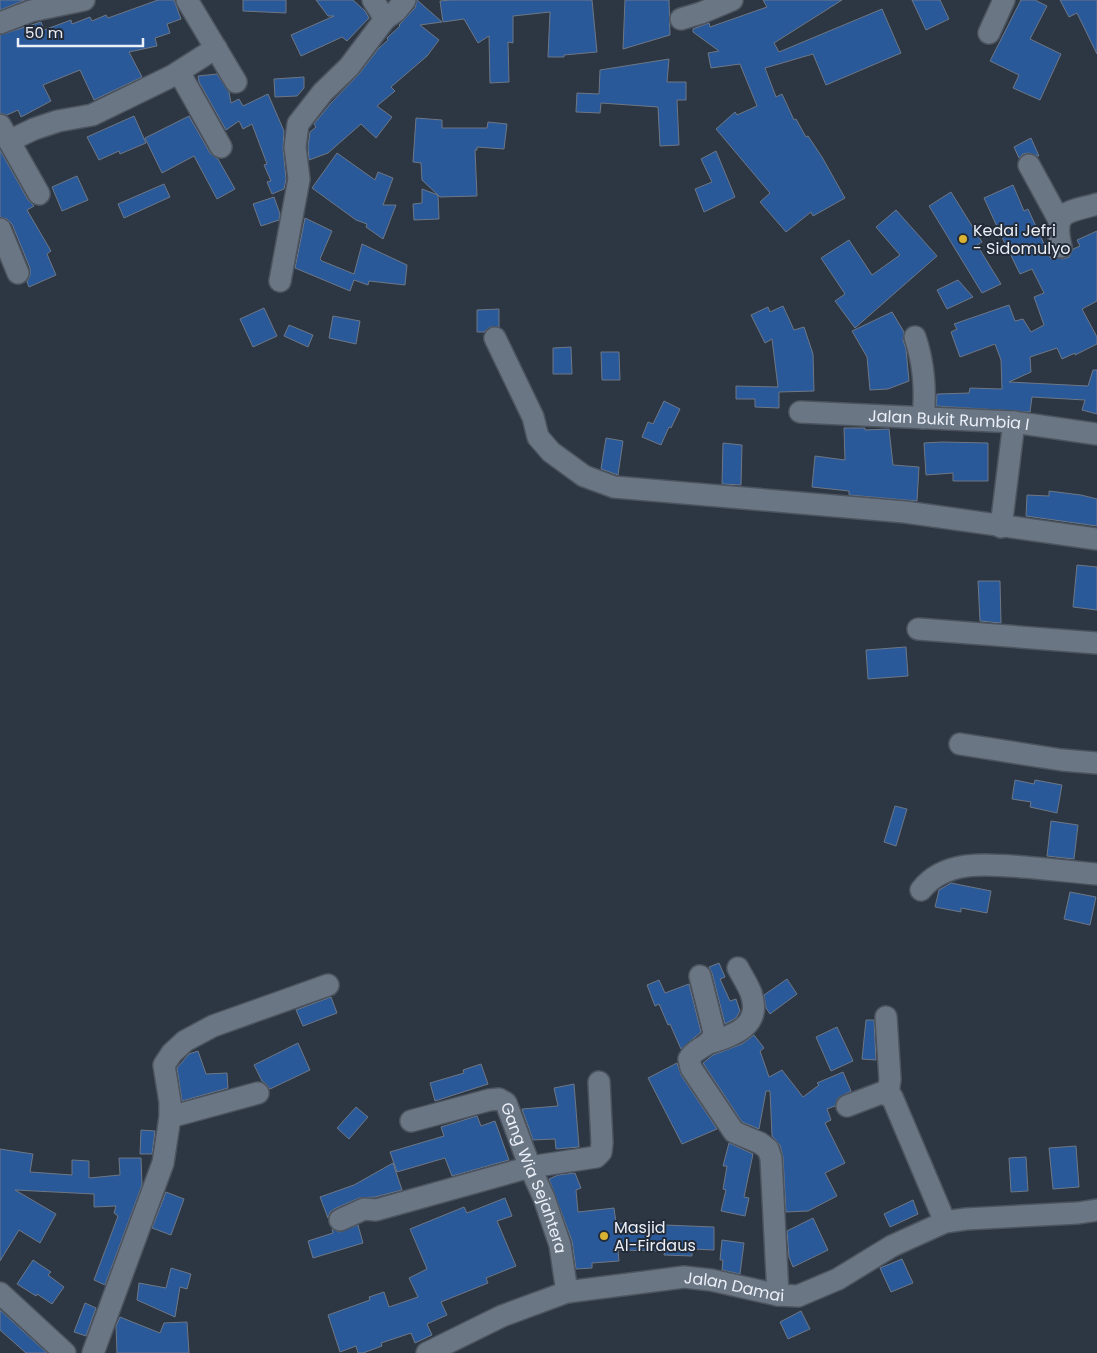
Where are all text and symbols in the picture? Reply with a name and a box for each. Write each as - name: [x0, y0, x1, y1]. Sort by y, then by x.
- scale bar: [18, 15, 142, 47]
- text: 50 m: [25, 22, 63, 43]
- place label: Kedai Jefri - Sidomulyo: [973, 219, 1070, 260]
- marker: Kedai Jefri - Sidomulyo: [957, 233, 969, 245]
- street label: Jalan Bukit Rumbia I: [868, 404, 1031, 436]
- street label: Gang Wia Sejahtera: [495, 1099, 572, 1255]
- place label: Masjid Al-Firdaus: [614, 1216, 696, 1257]
- marker: Masjid Al-Firdaus: [598, 1230, 610, 1242]
- street label: Jalan Damai: [683, 1266, 785, 1307]

